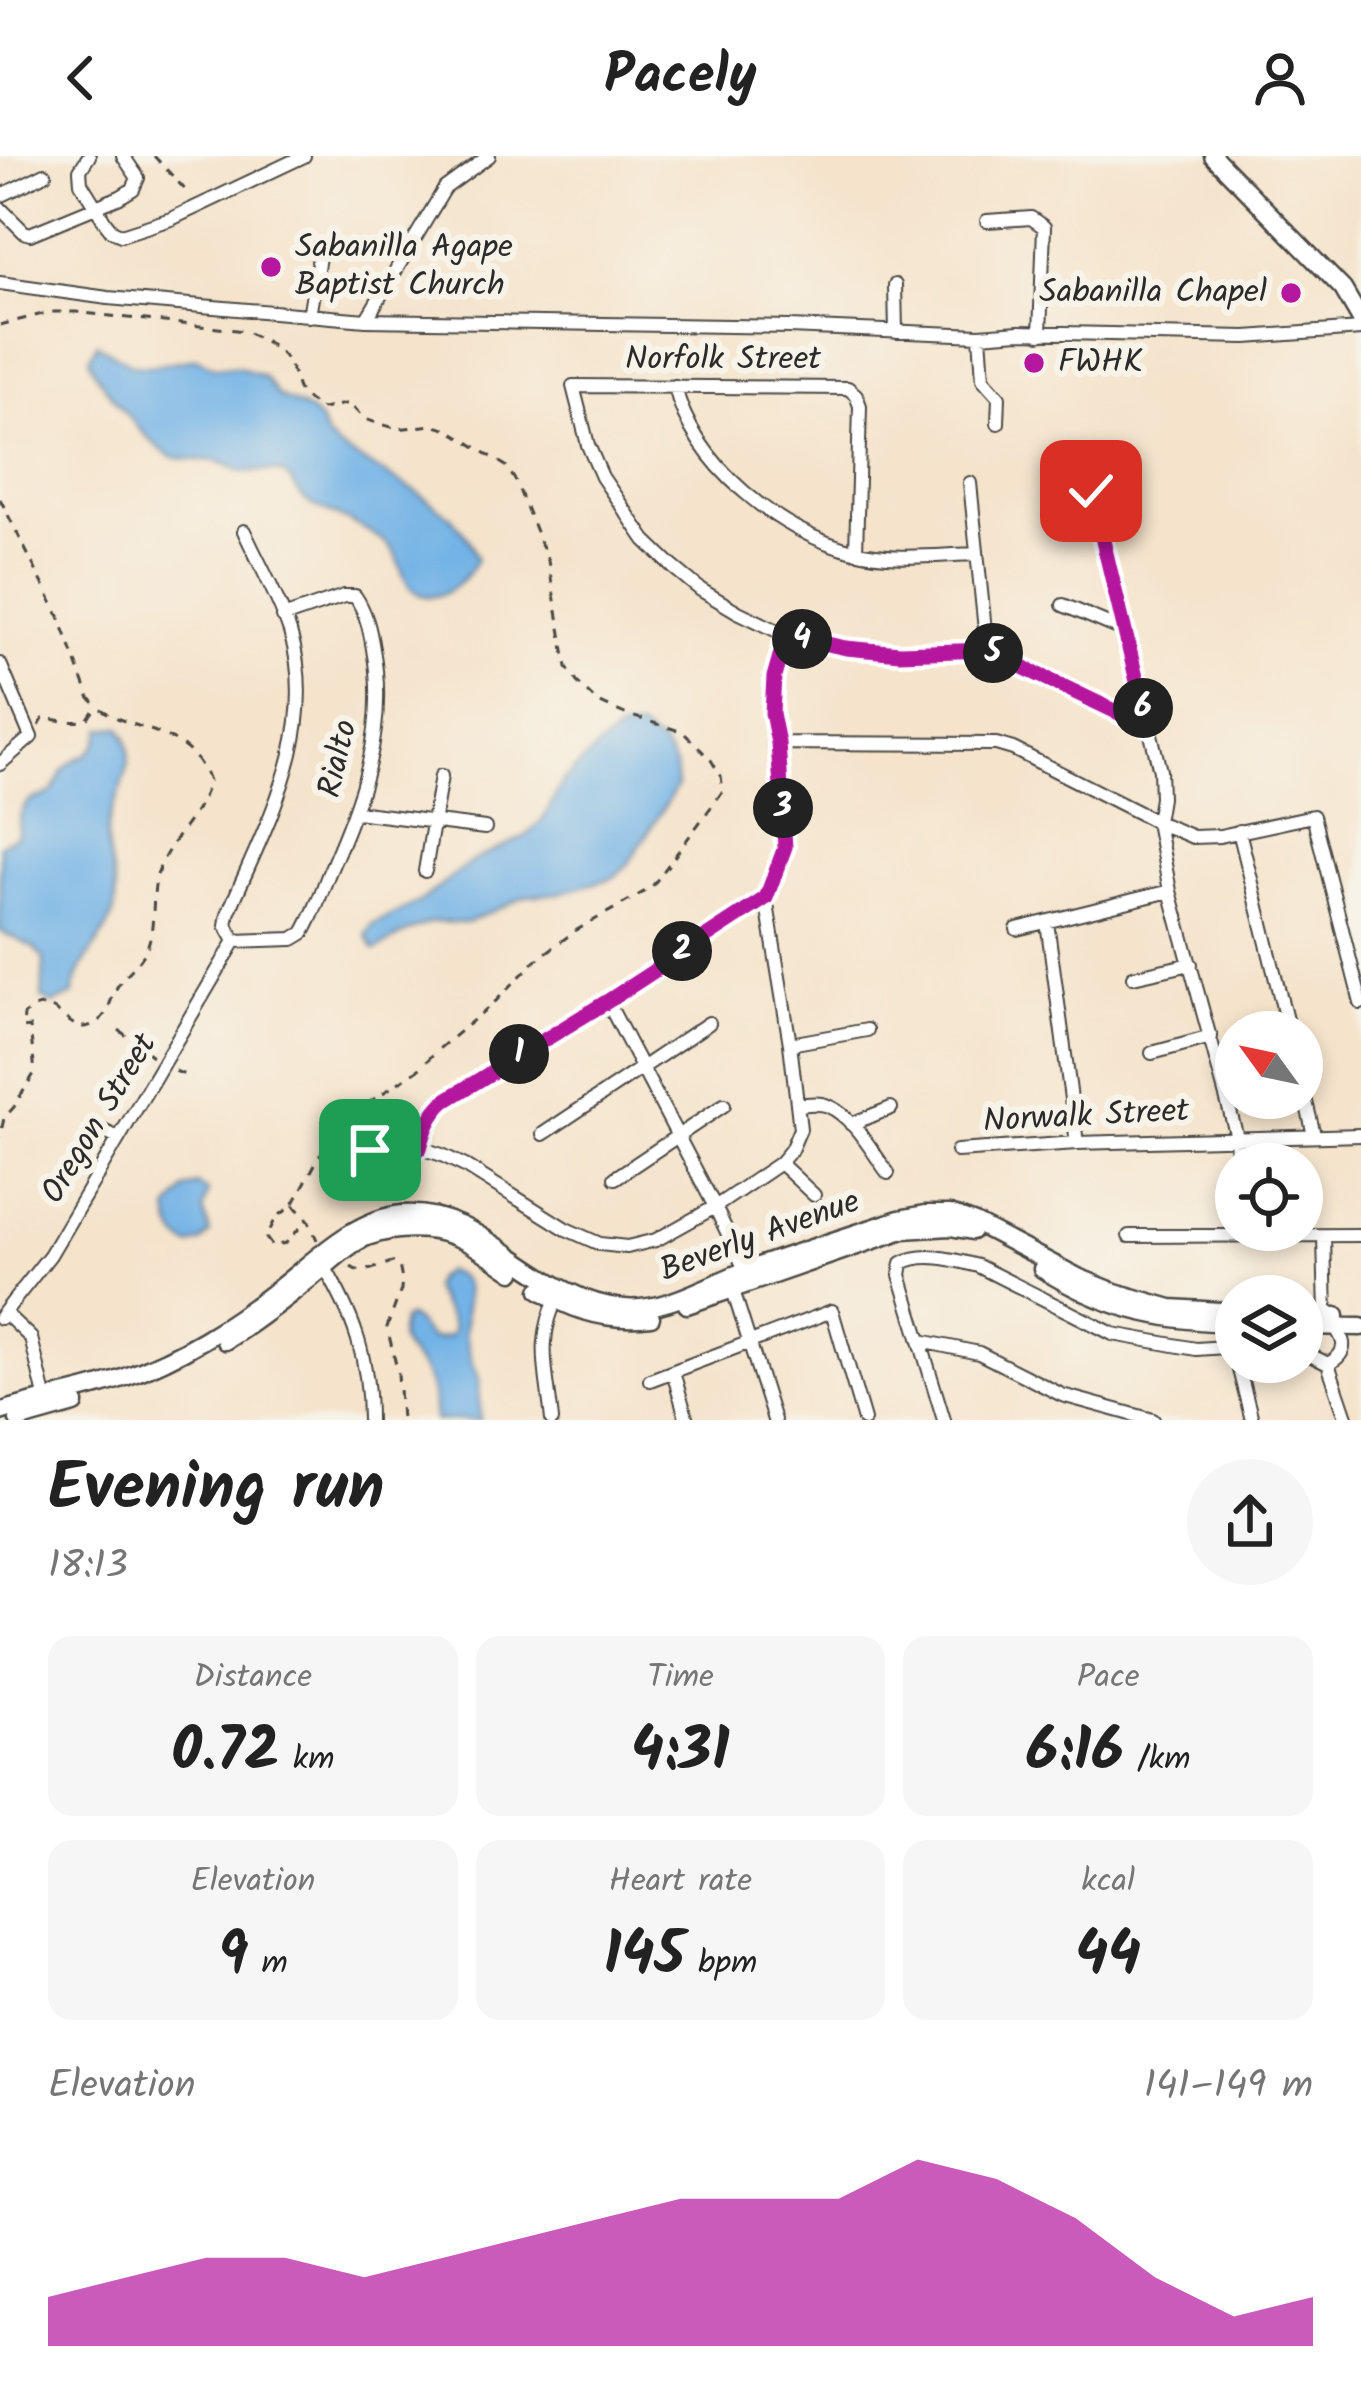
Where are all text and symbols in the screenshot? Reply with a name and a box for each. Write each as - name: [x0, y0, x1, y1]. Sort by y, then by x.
- text: Pacely: [604, 35, 757, 121]
- icon: back: [48, 45, 114, 111]
- icon: person: [1247, 45, 1313, 111]
- place label: Sabanilla Agape Baptist Church: [295, 222, 513, 313]
- marker: Sabanilla Agape Baptist Church: [258, 254, 284, 280]
- place label: Sabanilla Chapel: [1039, 267, 1267, 320]
- marker: Sabanilla Chapel: [1278, 280, 1304, 306]
- street label: Norfolk Street: [625, 334, 822, 387]
- place label: FWHK: [1058, 337, 1143, 390]
- marker: FWHK: [1021, 350, 1047, 376]
- pin: [1040, 440, 1142, 542]
- icon: check: [1058, 458, 1124, 524]
- pin: 4: [772, 609, 832, 669]
- text: 4: [793, 612, 811, 665]
- pin: 5: [963, 623, 1023, 683]
- text: 5: [985, 626, 1001, 679]
- pin: 6: [1113, 678, 1173, 738]
- text: 6: [1134, 681, 1152, 734]
- street label: Rialto: [304, 715, 374, 803]
- pin: 3: [753, 778, 813, 838]
- text: 3: [774, 781, 792, 834]
- pin: 2: [652, 921, 712, 981]
- text: 2: [672, 924, 692, 977]
- north arrow: [1215, 1011, 1323, 1119]
- map controls: [1215, 1011, 1323, 1383]
- street label: Oregon Street: [28, 1022, 173, 1215]
- pin: 1: [489, 1024, 549, 1084]
- text: 1: [514, 1027, 524, 1080]
- street label: Norwalk Street: [982, 1085, 1192, 1149]
- pin: [319, 1099, 421, 1201]
- icon: arrive: [337, 1117, 403, 1183]
- button: locate: [1215, 1143, 1323, 1251]
- street label: Beverly Avenue: [652, 1176, 868, 1298]
- button: layers: [1215, 1275, 1323, 1383]
- text: Evening run: [48, 1438, 384, 1543]
- button: share: [1187, 1459, 1313, 1585]
- text: 18:13: [48, 1536, 128, 1598]
- text: Distance: [194, 1652, 312, 1705]
- text: Time: [647, 1652, 714, 1705]
- text: Pace: [1077, 1652, 1140, 1705]
- text: 0.72: [171, 1705, 279, 1801]
- text: 4:31: [631, 1705, 730, 1801]
- text: 6:16: [1026, 1705, 1124, 1801]
- text: km: [279, 1734, 334, 1787]
- text: /km: [1124, 1734, 1190, 1787]
- text: Elevation: [190, 1856, 315, 1909]
- text: Heart rate: [609, 1856, 752, 1909]
- text: kcal: [1081, 1856, 1135, 1909]
- text: 9: [218, 1909, 248, 2005]
- text: 145: [604, 1909, 685, 2005]
- text: 44: [1075, 1909, 1141, 2005]
- text: m: [248, 1938, 288, 1991]
- text: bpm: [685, 1938, 757, 1991]
- text: Elevation: [48, 2056, 196, 2118]
- text: 141–149 m: [1144, 2056, 1313, 2118]

